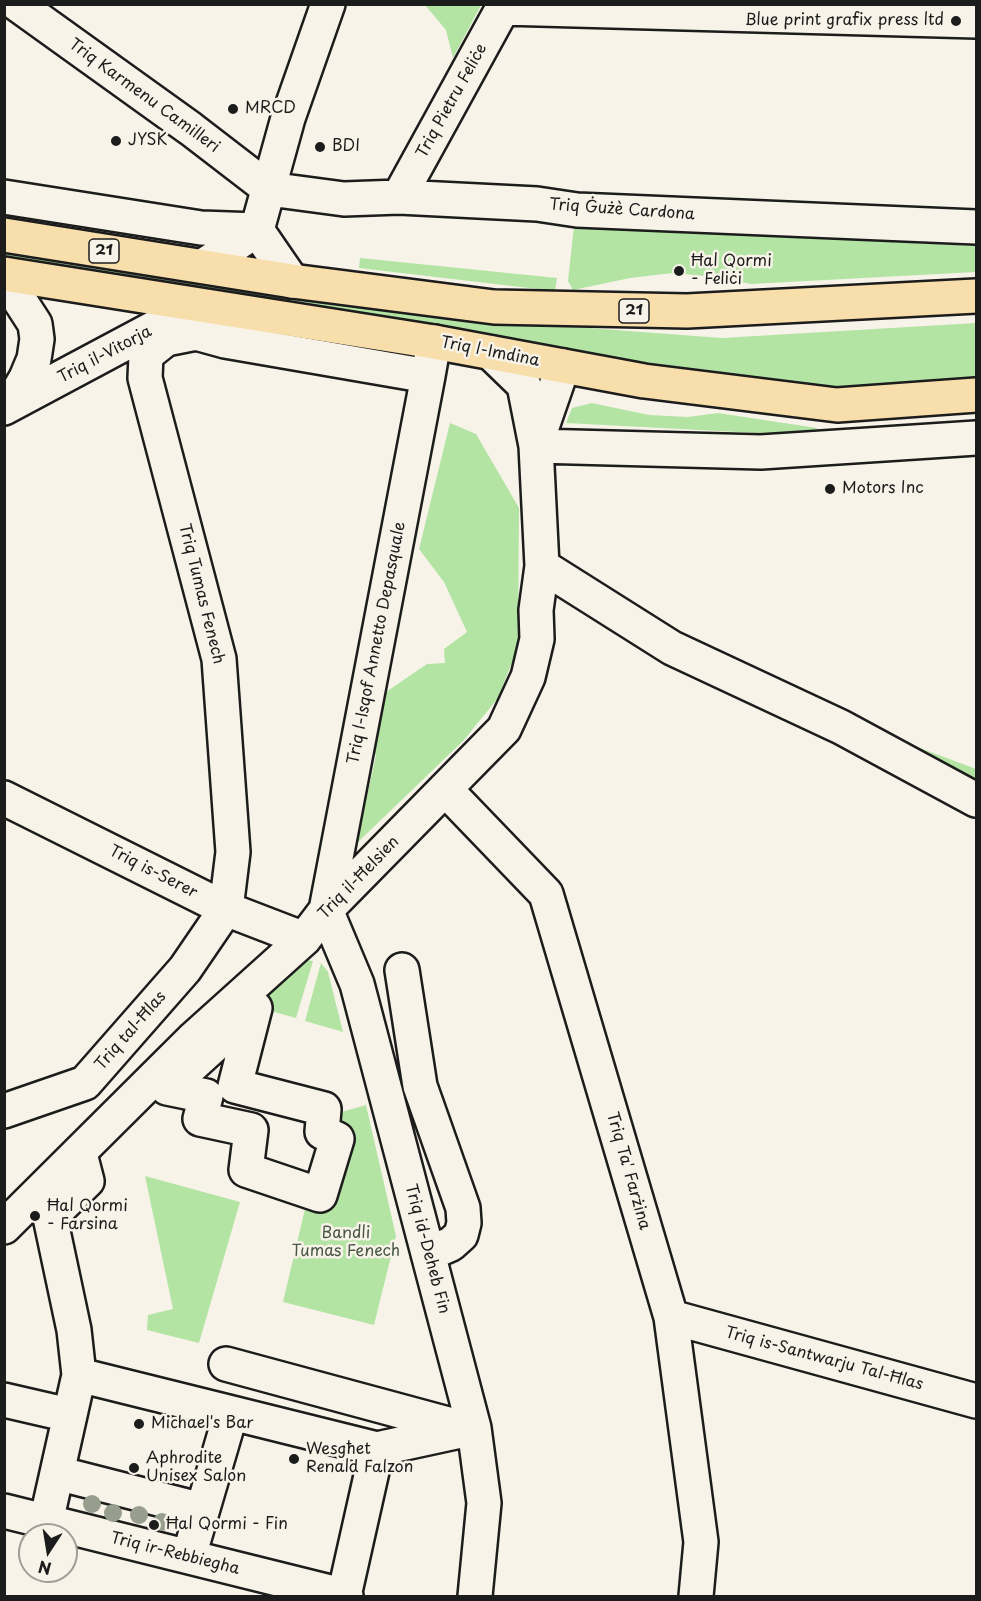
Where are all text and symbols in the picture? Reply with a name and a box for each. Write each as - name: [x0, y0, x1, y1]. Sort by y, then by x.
- place label: Blue print grafix press ltd: [745, 11, 944, 31]
- marker: Blue print grafix press ltd: [949, 14, 963, 28]
- street label: Triq Karmenu Camilleri: [65, 35, 223, 157]
- street label: Triq Pietru Feliċe: [413, 40, 491, 162]
- place label: MRCD: [245, 99, 296, 119]
- marker: MRCD: [226, 102, 240, 116]
- place label: JYSK: [128, 131, 168, 151]
- marker: JYSK: [109, 134, 123, 148]
- place label: BDI: [332, 137, 360, 157]
- marker: BDI: [313, 140, 327, 154]
- street label: Triq Ġużè Cardona: [549, 195, 695, 225]
- road number: 21: [89, 239, 119, 263]
- place label: Ħal Qormi - Feliċi: [691, 252, 772, 290]
- marker: Ħal Qormi - Feliċi: [672, 264, 686, 278]
- road number: 21: [619, 299, 649, 323]
- street label: Triq il-Vitorja: [55, 322, 155, 388]
- street label: Triq l-Imdina: [439, 333, 541, 371]
- place label: Motors Inc: [842, 479, 924, 499]
- marker: Motors Inc: [823, 482, 837, 496]
- street label: Triq l-Isqof Annetto Depasquale: [344, 520, 410, 766]
- street label: Triq Tumas Fenech: [174, 522, 228, 666]
- street label: Triq il-Ħelsien: [315, 833, 403, 923]
- street label: Triq is-Serer: [106, 842, 200, 902]
- street label: Triq tal-Ħlas: [92, 988, 170, 1074]
- street label: Triq Ta' Farżina: [602, 1110, 654, 1232]
- street label: Triq id-Deheb Fin: [400, 1182, 454, 1316]
- place label: Ħal Qormi - Farsina: [47, 1197, 128, 1235]
- marker: Ħal Qormi - Farsina: [28, 1209, 42, 1223]
- park label: Bandli Tumas Fenech: [292, 1224, 400, 1262]
- street label: Triq is-Santwarju Tal-Ħlas: [723, 1323, 925, 1395]
- place label: Michael's Bar: [151, 1414, 253, 1434]
- marker: Michael's Bar: [132, 1417, 146, 1431]
- place label: Wesgħet Renald Falzon: [306, 1440, 413, 1478]
- place label: Aphrodite Unisex Salon: [146, 1449, 246, 1487]
- marker: Wesgħet Renald Falzon: [287, 1452, 301, 1466]
- marker: Aphrodite Unisex Salon: [127, 1461, 141, 1475]
- place label: Ħal Qormi - Fin: [166, 1515, 288, 1535]
- marker: Ħal Qormi - Fin: [147, 1518, 161, 1532]
- north arrow: [18, 1523, 78, 1583]
- street label: Triq ir-Rebbiegha: [108, 1529, 242, 1579]
- text: N: [36, 1556, 53, 1582]

